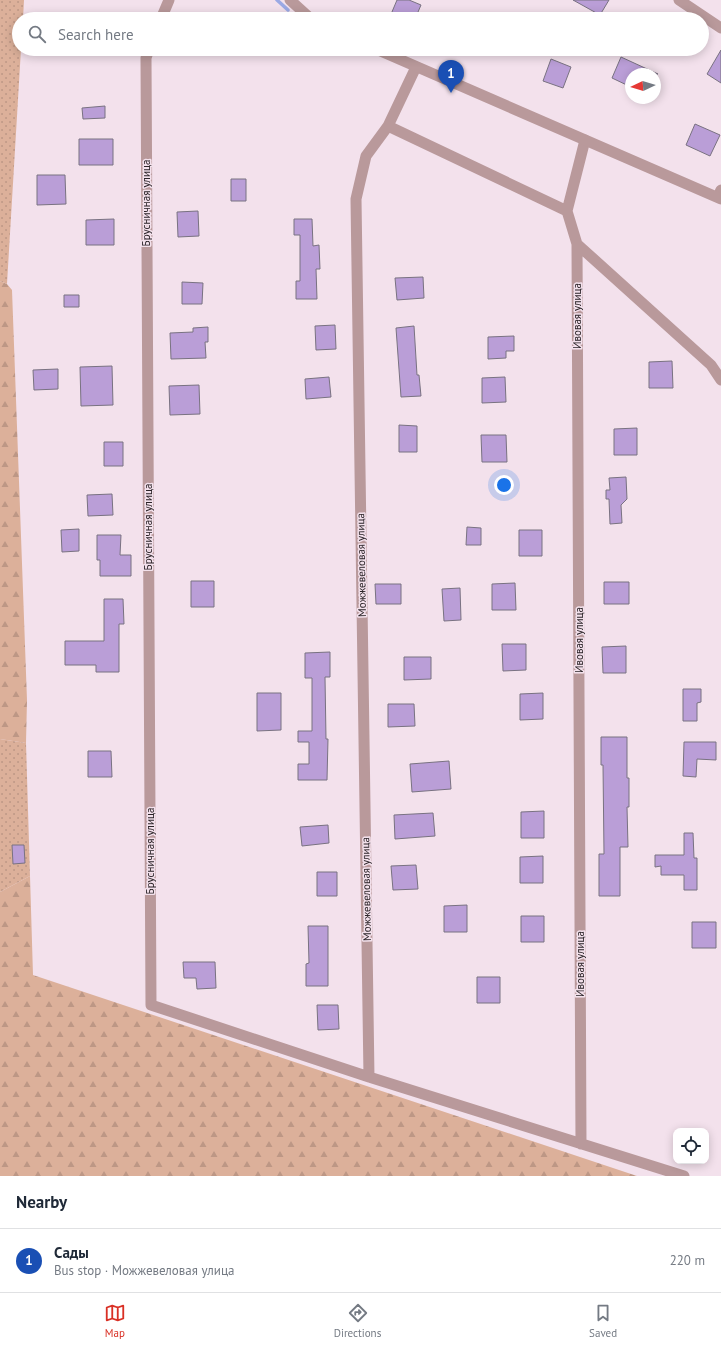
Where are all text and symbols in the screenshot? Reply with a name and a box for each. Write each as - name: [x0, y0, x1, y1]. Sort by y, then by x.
- search box: [12, 12, 709, 56]
- icon: search: [26, 23, 48, 45]
- text: Search here: [58, 25, 134, 44]
- pin: 1: [438, 60, 464, 93]
- north arrow: [625, 68, 661, 104]
- street label: Брусничная улица: [139, 160, 153, 246]
- street label: Ивовая улица: [570, 283, 584, 349]
- your location: [494, 475, 514, 495]
- street label: Брусничная улица: [141, 484, 155, 570]
- street label: Можжевеловая улица: [353, 513, 369, 617]
- street label: Ивовая улица: [572, 607, 586, 673]
- street label: Брусничная улица: [143, 808, 157, 894]
- street label: Можжевеловая улица: [358, 837, 374, 941]
- street label: Ивовая улица: [573, 931, 587, 997]
- map controls: [673, 1128, 709, 1164]
- button: locate: [673, 1128, 709, 1164]
- text: Nearby: [16, 1191, 67, 1213]
- text: Сады: [54, 1243, 89, 1262]
- text: 1: [25, 1252, 33, 1269]
- text: 220 m: [670, 1252, 705, 1269]
- text: Bus stop · Можжевеловая улица: [54, 1262, 235, 1279]
- tab: Map: [104, 1302, 126, 1340]
- tab: Directions: [334, 1302, 381, 1340]
- tab: Saved: [589, 1302, 617, 1340]

